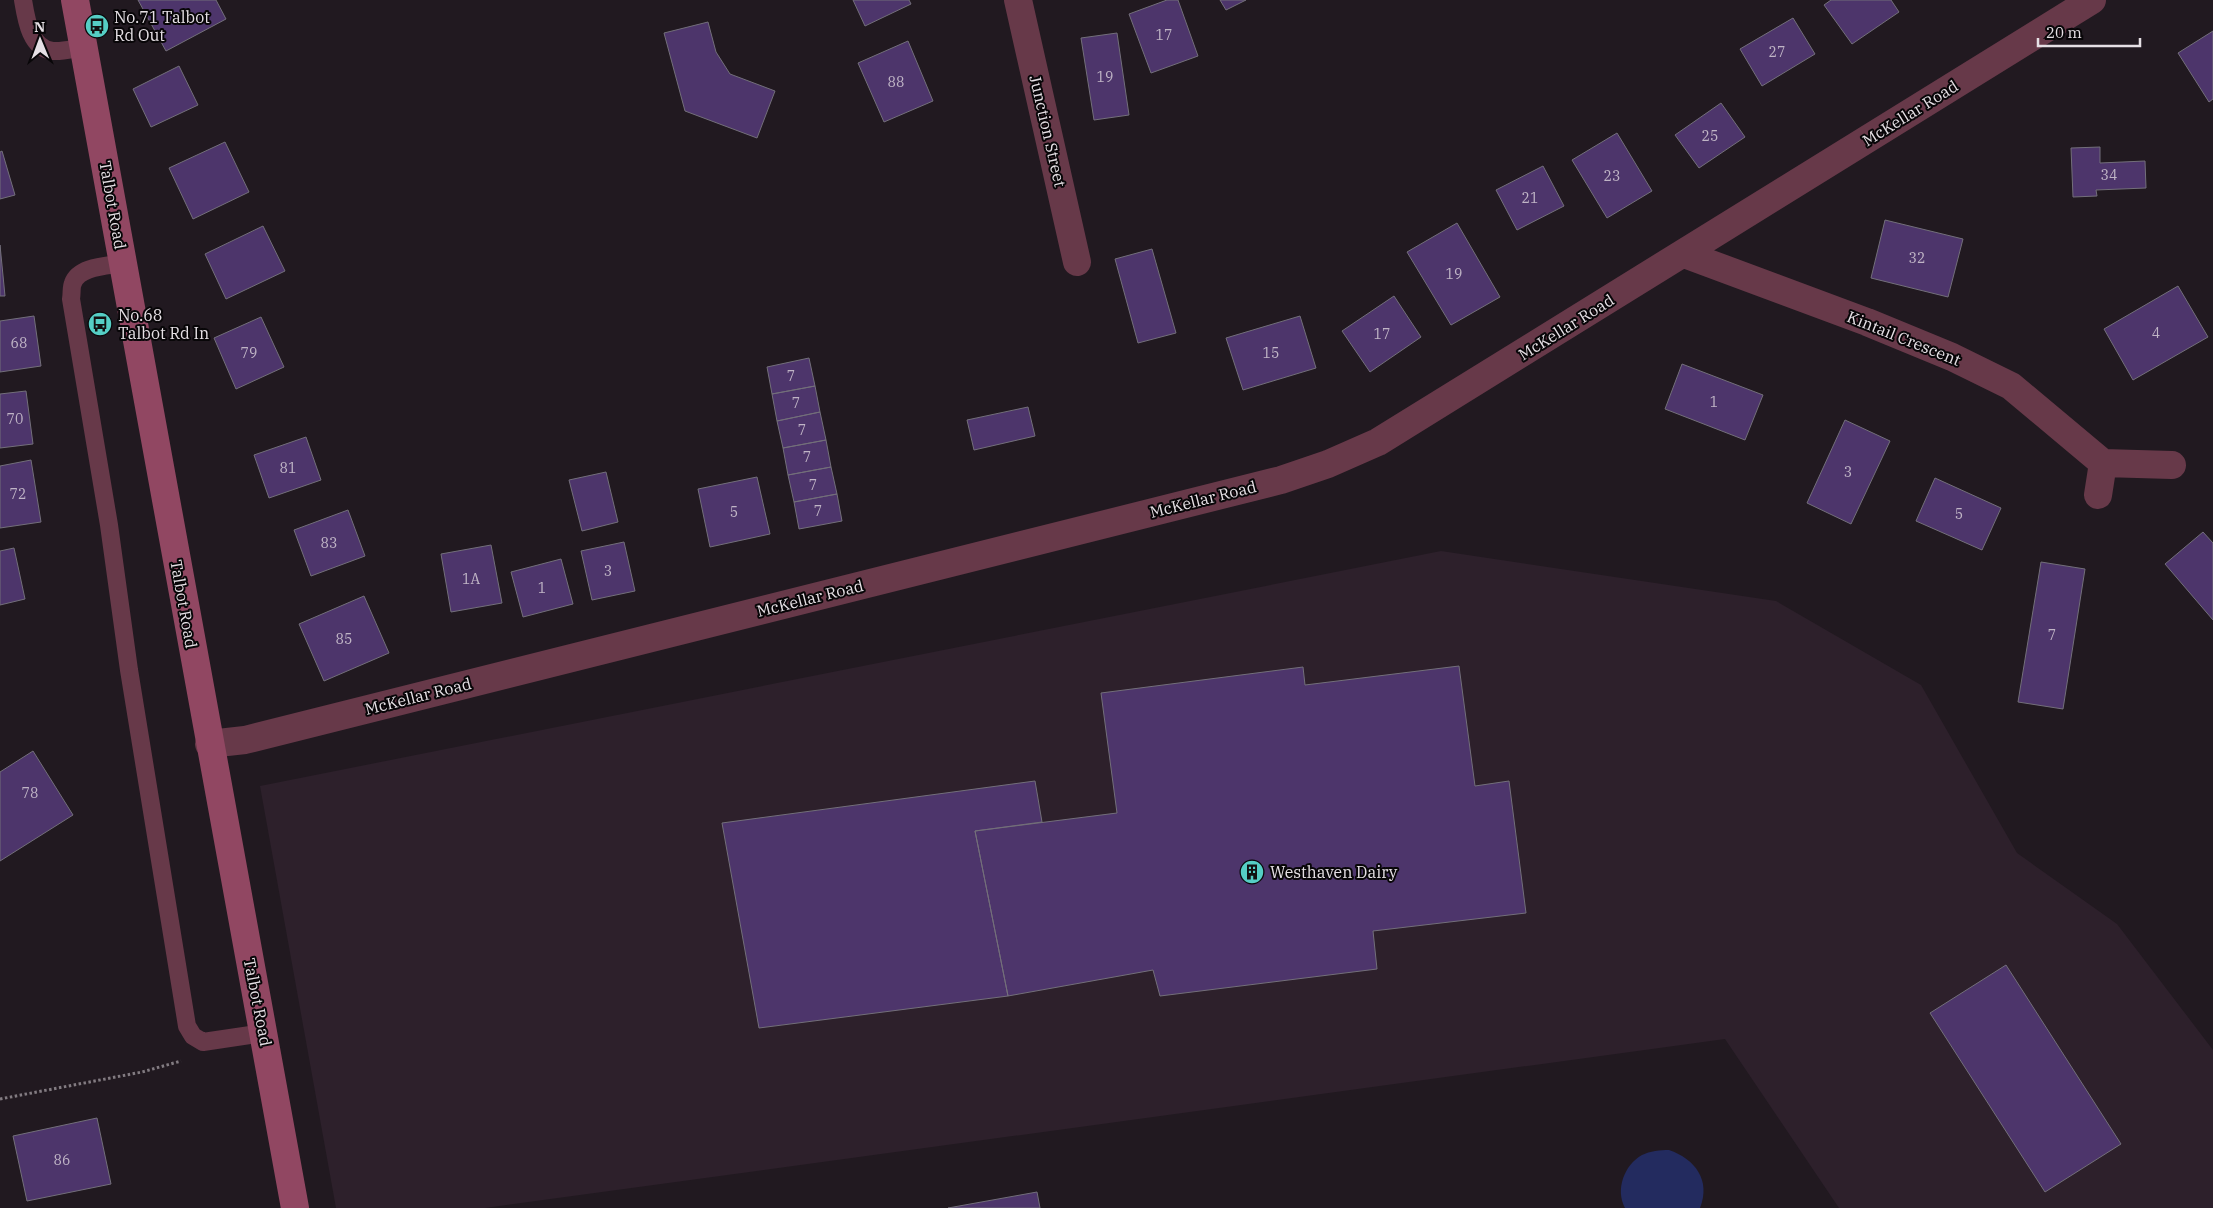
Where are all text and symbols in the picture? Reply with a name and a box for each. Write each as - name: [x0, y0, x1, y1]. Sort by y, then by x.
- place label: No.71 Talbot Rd Out: [114, 7, 210, 45]
- bus stop icon: No.71 Talbot Rd Out: [84, 13, 110, 39]
- north arrow: [15, 15, 65, 65]
- scale bar: [2038, 15, 2140, 47]
- text: N: [34, 18, 45, 36]
- text: 20 m: [2046, 23, 2082, 42]
- house number: 17: [1156, 26, 1172, 44]
- house number: 27: [1769, 43, 1785, 61]
- house number: 19: [1097, 68, 1113, 86]
- house number: 88: [888, 73, 904, 91]
- street label: Junction Street: [1025, 73, 1071, 189]
- street label: McKellar Road: [1858, 75, 1962, 150]
- house number: 25: [1702, 127, 1718, 145]
- street label: Talbot Road: [95, 159, 131, 251]
- house number: 34: [2101, 166, 2117, 184]
- house number: 23: [1604, 167, 1620, 185]
- house number: 21: [1522, 189, 1538, 207]
- house number: 32: [1909, 249, 1925, 267]
- house number: 19: [1446, 265, 1462, 283]
- street label: McKellar Road: [1514, 289, 1618, 364]
- place label: No.68 Talbot Rd In: [118, 305, 209, 343]
- street label: Kintail Crescent: [1844, 306, 1964, 370]
- bus stop icon: No.68 Talbot Rd In: [87, 311, 113, 337]
- house number: 4: [2152, 324, 2160, 342]
- house number: 17: [1374, 325, 1390, 343]
- house number: 68: [11, 334, 27, 352]
- house number: 79: [241, 344, 257, 362]
- house number: 15: [1263, 344, 1279, 362]
- house number: 7: [787, 367, 795, 385]
- house number: 1: [1710, 393, 1718, 411]
- house number: 7: [792, 394, 800, 412]
- house number: 70: [7, 410, 23, 428]
- house number: 7: [798, 421, 806, 439]
- house number: 7: [803, 448, 811, 466]
- house number: 81: [280, 459, 296, 477]
- house number: 3: [1844, 463, 1852, 481]
- house number: 7: [809, 476, 817, 494]
- street label: McKellar Road: [1148, 476, 1259, 522]
- house number: 72: [10, 485, 26, 503]
- house number: 7: [814, 502, 822, 520]
- house number: 5: [730, 503, 738, 521]
- house number: 5: [1955, 505, 1963, 523]
- house number: 83: [321, 534, 337, 552]
- street label: Talbot Road: [166, 558, 202, 650]
- house number: 3: [604, 562, 612, 580]
- house number: 1A: [462, 570, 480, 588]
- street label: McKellar Road: [755, 575, 866, 621]
- house number: 1: [538, 579, 546, 597]
- house number: 7: [2048, 626, 2056, 644]
- house number: 85: [336, 630, 352, 648]
- street label: McKellar Road: [363, 673, 474, 719]
- house number: 78: [22, 784, 38, 802]
- building icon: Westhaven Dairy: [1239, 859, 1265, 885]
- place label: Westhaven Dairy: [1270, 862, 1398, 882]
- street label: Talbot Road: [240, 956, 276, 1048]
- house number: 86: [54, 1151, 70, 1169]

